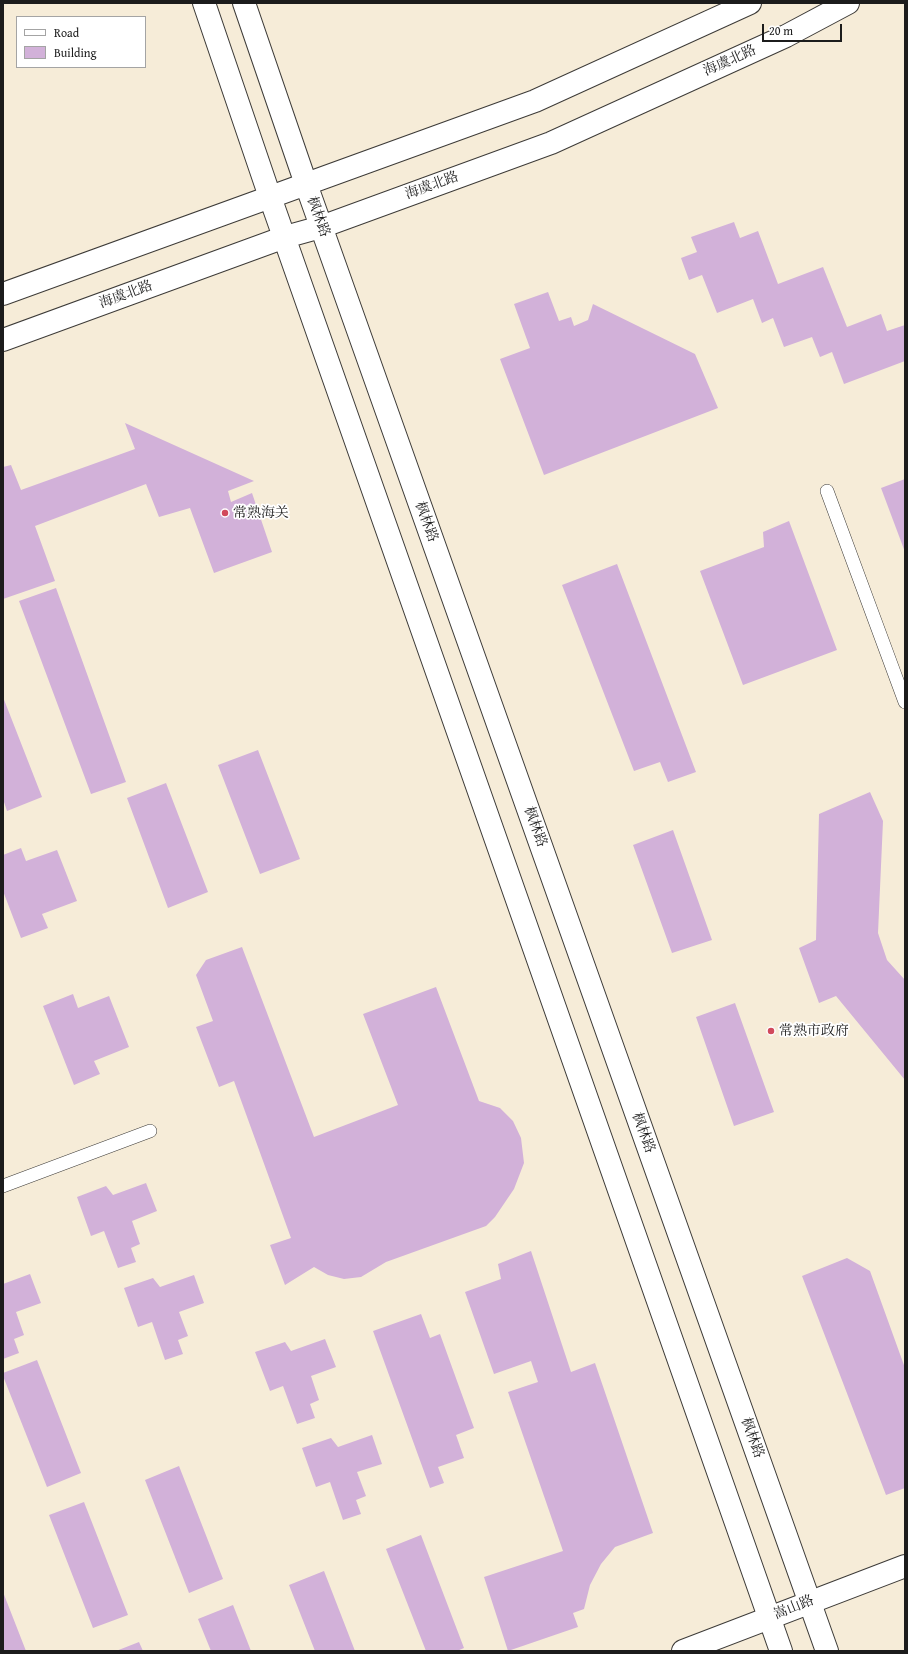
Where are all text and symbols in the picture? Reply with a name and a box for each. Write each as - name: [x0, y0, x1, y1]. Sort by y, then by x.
- legend: [16, 16, 146, 68]
- scale bar: [764, 16, 844, 42]
- text: 20 m: [769, 22, 793, 39]
- text: Road: [54, 24, 79, 41]
- street label: 海虞北路: [701, 42, 759, 80]
- text: Building: [54, 44, 97, 61]
- street label: 海虞北路: [403, 169, 461, 203]
- street label: 枫林路: [303, 194, 333, 240]
- street label: 海虞北路: [97, 278, 155, 312]
- street label: 枫林路: [411, 499, 441, 545]
- place label: 常熟海关: [233, 505, 289, 521]
- marker: 常熟海关: [220, 508, 230, 518]
- street label: 枫林路: [520, 804, 550, 850]
- place label: 常熟市政府: [779, 1023, 849, 1039]
- marker: 常熟市政府: [766, 1026, 776, 1036]
- street label: 枫林路: [628, 1110, 658, 1156]
- street label: 枫林路: [737, 1415, 767, 1461]
- street label: 嵩山路: [771, 1592, 817, 1624]

